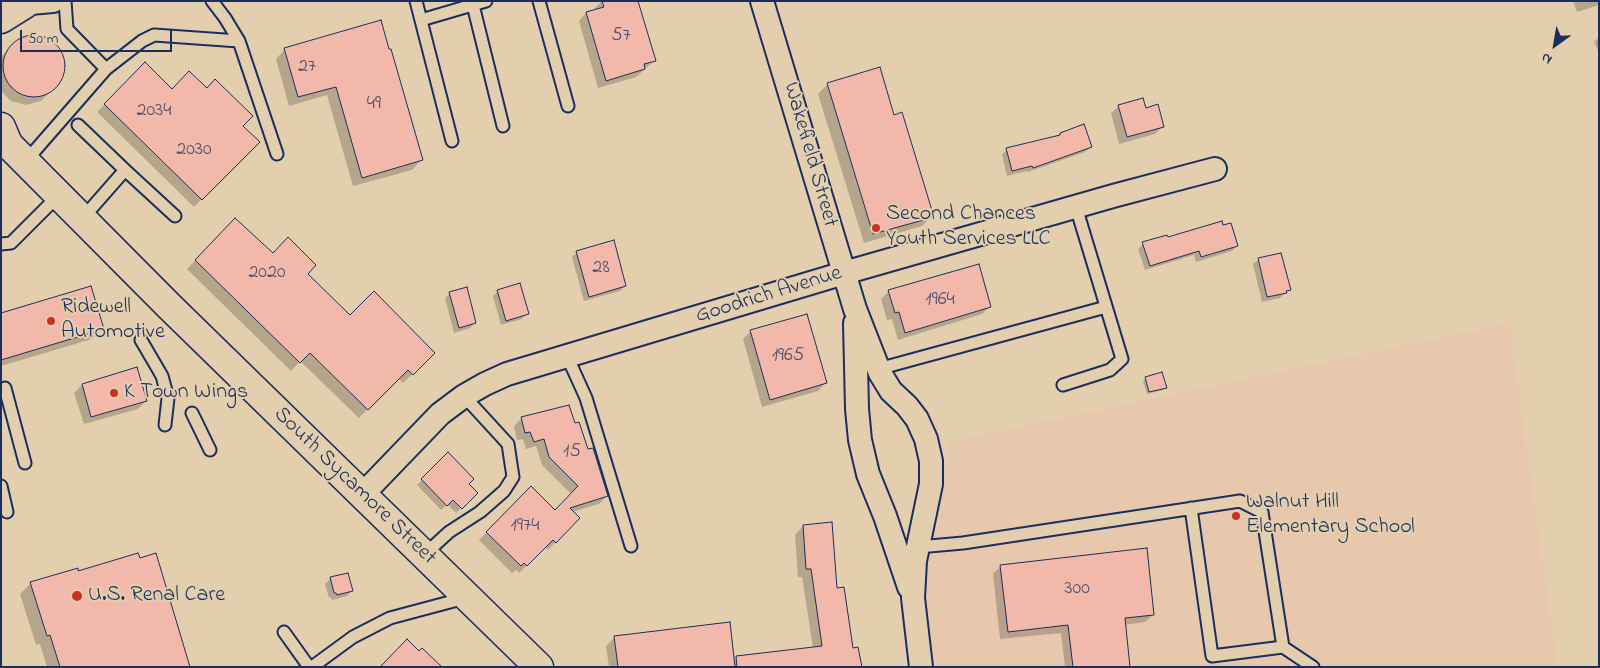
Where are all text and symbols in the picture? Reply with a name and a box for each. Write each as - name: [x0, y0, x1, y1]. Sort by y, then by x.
- scale bar: [22, 20, 175, 52]
- north arrow: [1530, 20, 1580, 70]
- house number: 57: [611, 25, 631, 49]
- text: 50 m: [28, 28, 58, 50]
- text: N: [1537, 47, 1556, 70]
- house number: 27: [298, 56, 316, 80]
- street label: Wakefield Street: [776, 80, 842, 230]
- house number: 49: [367, 93, 381, 117]
- house number: 2034: [136, 100, 172, 124]
- house number: 2030: [176, 139, 212, 163]
- place label: Second Chances Youth Services LLC: [886, 202, 1051, 254]
- marker: Second Chances Youth Services LLC: [870, 222, 882, 234]
- house number: 28: [592, 257, 610, 281]
- street label: Goodrich Avenue: [693, 261, 845, 331]
- house number: 2020: [248, 262, 286, 286]
- house number: 1964: [925, 289, 955, 313]
- place label: Ridewell Automotive: [61, 295, 165, 346]
- marker: Ridewell Automotive: [45, 315, 57, 327]
- house number: 1965: [772, 345, 804, 369]
- place label: K Town Wings: [124, 380, 248, 406]
- marker: K Town Wings: [108, 387, 120, 399]
- street label: South Sycamore Street: [267, 402, 441, 572]
- house number: 15: [563, 441, 581, 465]
- place label: Walnut Hill Elementary School: [1246, 490, 1415, 542]
- marker: Walnut Hill Elementary School: [1230, 510, 1242, 522]
- house number: 1974: [511, 515, 539, 539]
- house number: 300: [1064, 578, 1090, 602]
- place label: U.S. Renal Care: [88, 583, 225, 609]
- marker: U.S. Renal Care: [70, 589, 84, 603]

